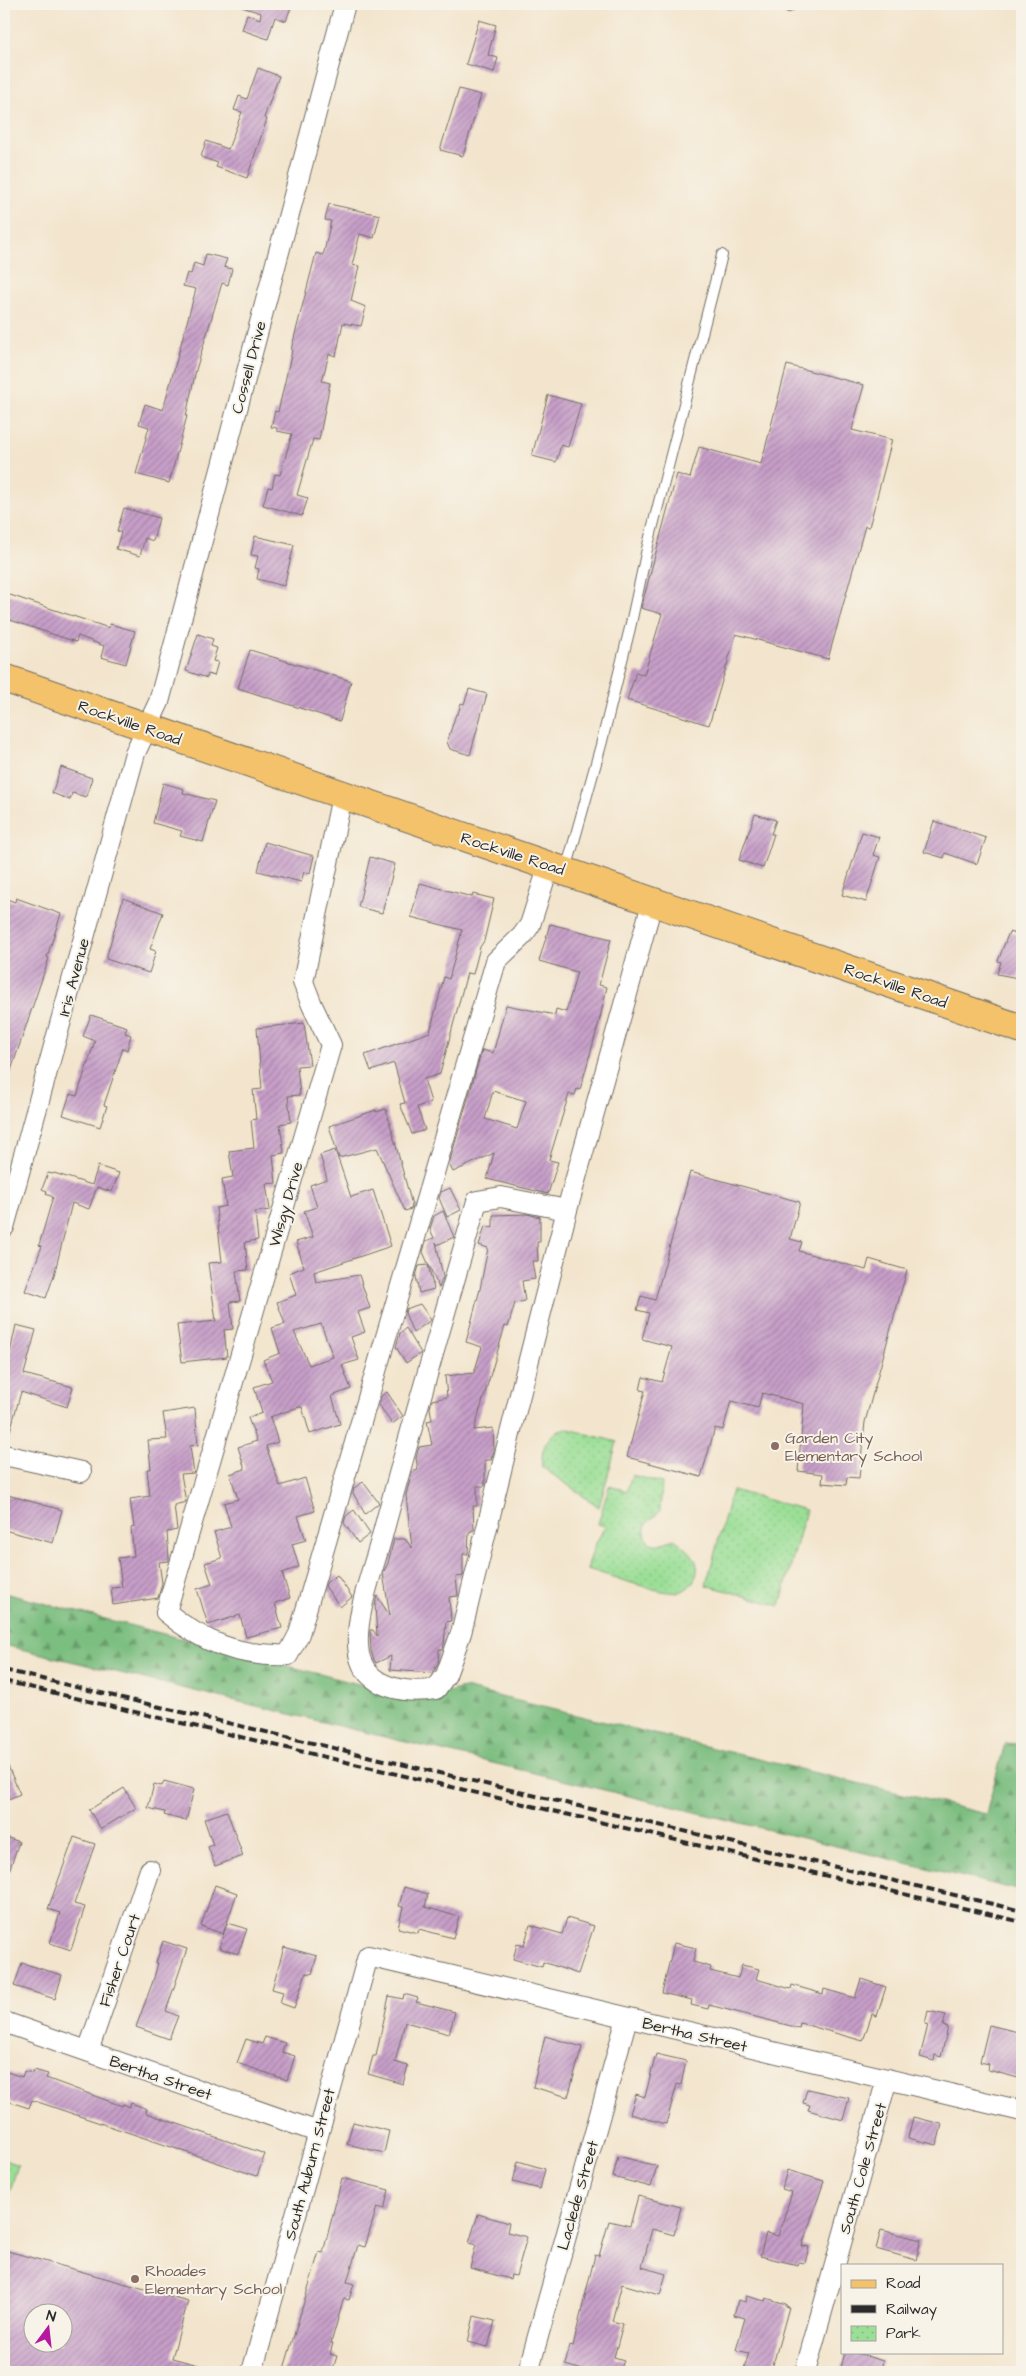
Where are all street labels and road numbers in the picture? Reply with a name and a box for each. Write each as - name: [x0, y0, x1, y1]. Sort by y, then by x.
- street label: Cossell Drive: [226, 318, 272, 416]
- street label: Rockville Road: [75, 695, 184, 751]
- street label: Rockville Road: [458, 827, 567, 881]
- street label: Iris Avenue: [53, 935, 95, 1019]
- street label: Rockville Road: [841, 958, 950, 1014]
- street label: Wisgy Drive: [263, 1159, 310, 1250]
- street label: Fisher Court: [94, 1910, 146, 2010]
- street label: Bertha Street: [640, 2012, 750, 2058]
- street label: Bertha Street: [106, 2050, 215, 2106]
- street label: South Auburn Street: [279, 2085, 341, 2243]
- street label: South Cole Street: [834, 2100, 892, 2236]
- street label: Laclede Street: [552, 2137, 604, 2253]

